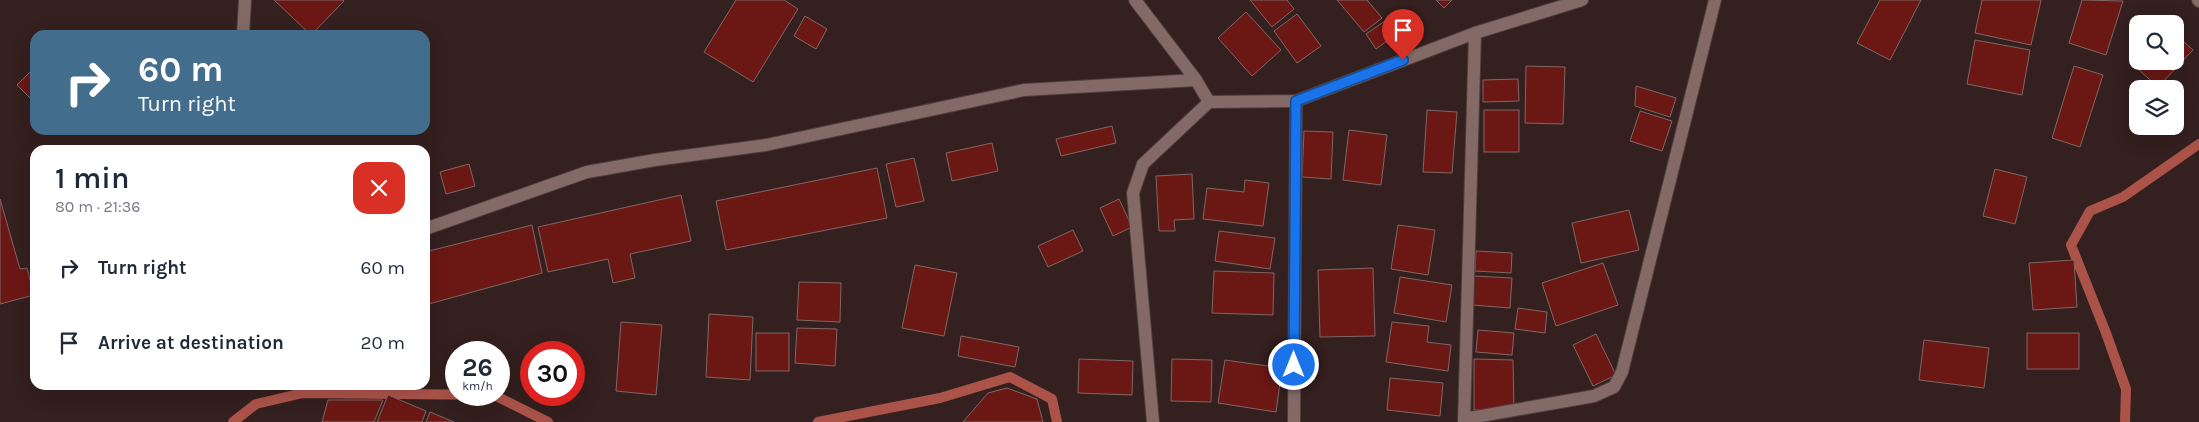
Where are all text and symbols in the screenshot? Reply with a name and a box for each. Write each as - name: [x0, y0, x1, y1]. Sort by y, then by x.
- pin: [1382, 9, 1424, 60]
- map controls: [2129, 15, 2184, 135]
- button: search: [2129, 15, 2184, 70]
- icon: arrive: [1389, 16, 1417, 44]
- text: 60 m: [138, 49, 223, 90]
- icon: right: [55, 50, 120, 115]
- button: layers: [2129, 80, 2184, 135]
- text: Turn right: [138, 91, 236, 117]
- text: 1 min: [55, 160, 129, 196]
- button: close: [353, 162, 405, 214]
- text: 80 m · 21:36: [55, 197, 140, 216]
- icon: right: [55, 254, 83, 282]
- text: Turn right: [98, 257, 187, 279]
- text: 60 m: [361, 257, 405, 279]
- icon: arrive: [55, 329, 83, 357]
- text: Arrive at destination: [98, 332, 284, 354]
- text: 20 m: [360, 332, 405, 354]
- position arrow: [1267, 338, 1319, 390]
- speed limit sign: 30: [520, 341, 585, 406]
- text: 26: [462, 353, 493, 382]
- text: km/h: [462, 379, 493, 393]

